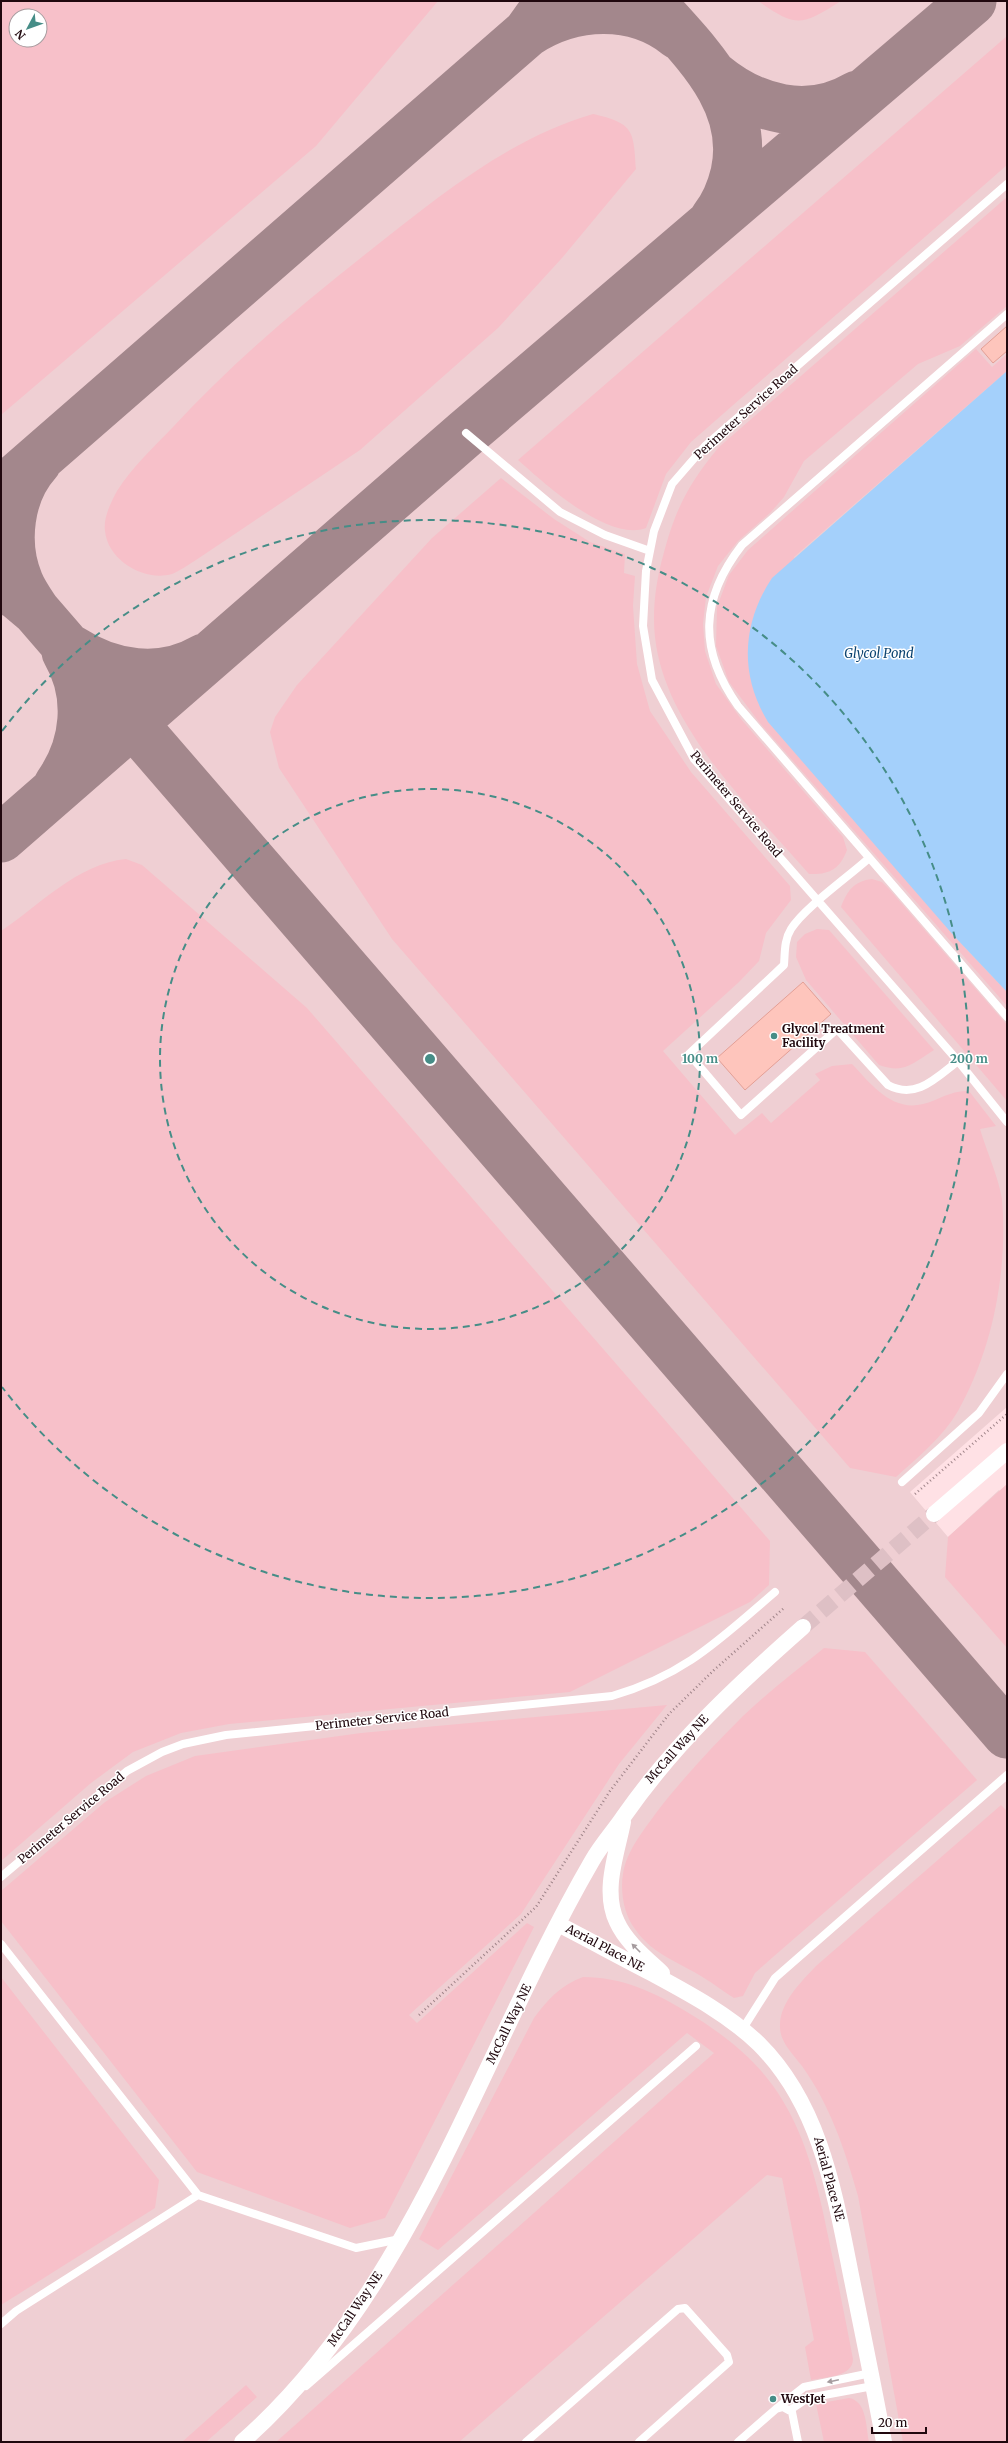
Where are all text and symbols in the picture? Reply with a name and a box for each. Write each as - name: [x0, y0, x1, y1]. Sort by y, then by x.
- north arrow: [8, 8, 48, 48]
- text: N: [12, 26, 29, 42]
- street label: Perimeter Service Road: [691, 361, 801, 462]
- water label: Glycol Pond: [844, 645, 914, 662]
- street label: Perimeter Service Road: [687, 747, 785, 860]
- place label: Glycol Treatment Facility: [782, 1021, 885, 1050]
- marker: Glycol Treatment Facility: [769, 1031, 779, 1041]
- text: 100 m: [682, 1051, 718, 1066]
- text: 200 m: [950, 1051, 988, 1066]
- centre of rings: [423, 1052, 437, 1066]
- street label: Perimeter Service Road: [314, 1704, 450, 1733]
- street label: McCall Way NE: [642, 1711, 712, 1786]
- street label: Perimeter Service Road: [14, 1769, 127, 1867]
- street label: Aerial Place NE: [563, 1920, 647, 1975]
- one-way arrow: [631, 1943, 641, 1953]
- street label: McCall Way NE: [483, 1981, 535, 2066]
- street label: Aerial Place NE: [811, 2134, 848, 2223]
- street label: McCall Way NE: [324, 2268, 385, 2349]
- one-way arrow: [827, 2378, 839, 2384]
- place label: WestJet: [780, 2391, 826, 2406]
- marker: WestJet: [768, 2394, 778, 2404]
- scale bar: [872, 2409, 926, 2435]
- text: 20 m: [878, 2415, 907, 2430]

